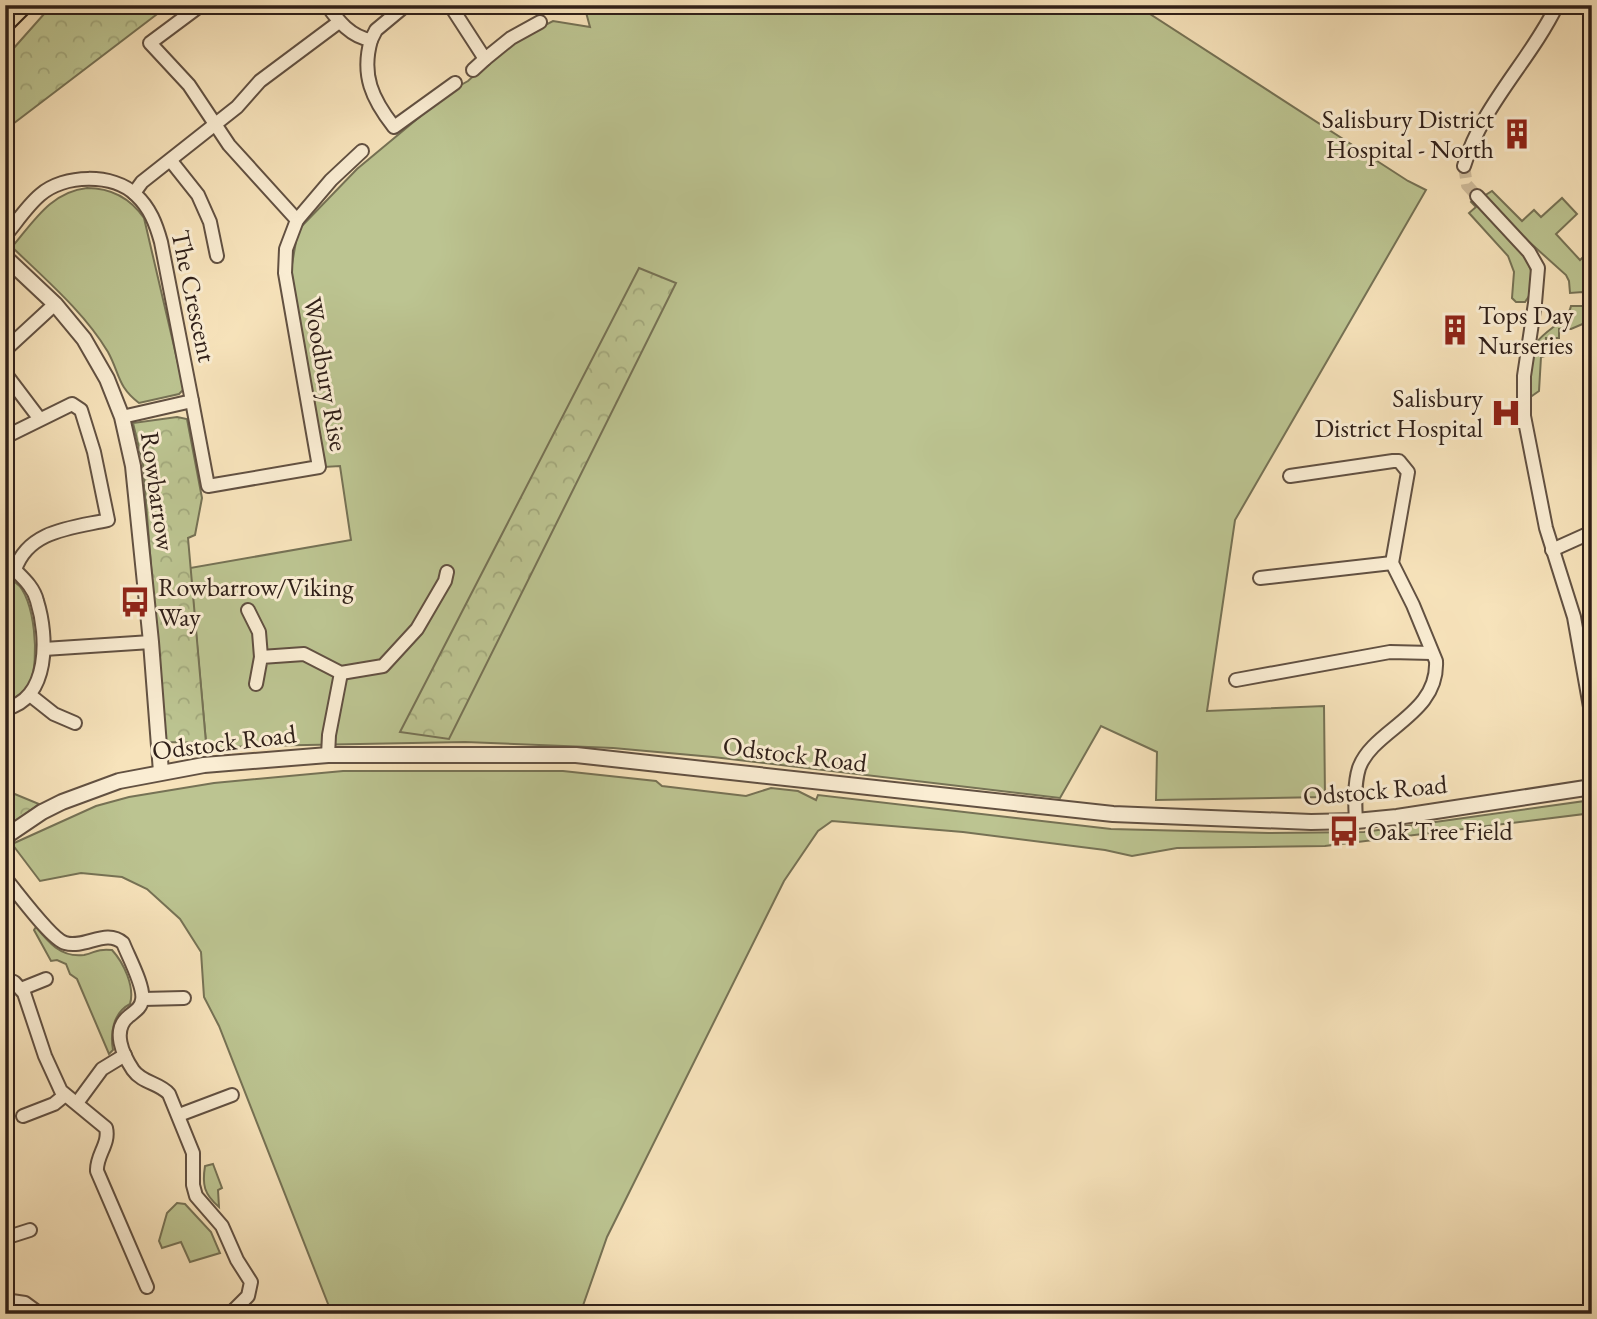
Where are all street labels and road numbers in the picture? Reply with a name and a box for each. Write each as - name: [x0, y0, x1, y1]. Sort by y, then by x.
- street label: The Crescent: [163, 227, 225, 365]
- street label: Woodbury Rise: [296, 294, 356, 454]
- street label: Rowbarrow: [133, 429, 183, 553]
- street label: Odstock Road: [150, 716, 299, 768]
- street label: Odstock Road: [721, 728, 870, 780]
- street label: Odstock Road: [1301, 767, 1449, 813]

